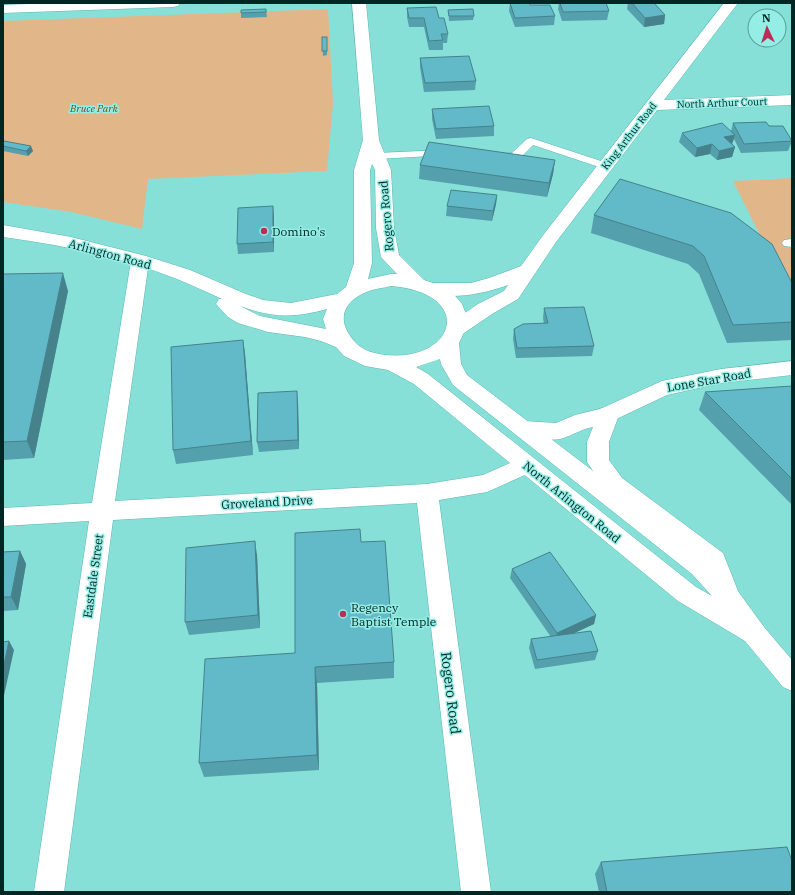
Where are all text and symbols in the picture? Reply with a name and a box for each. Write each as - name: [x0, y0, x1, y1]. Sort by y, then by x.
- north arrow: [747, 8, 787, 48]
- text: N: [761, 11, 771, 25]
- street label: North Arthur Court: [677, 95, 768, 111]
- street label: King Arthur Road: [599, 100, 659, 172]
- park label: Bruce Park: [69, 102, 119, 115]
- street label: Rogero Road: [375, 180, 397, 252]
- place label: Domino's: [272, 224, 326, 239]
- marker: Domino's: [259, 226, 269, 236]
- street label: Arlington Road: [67, 236, 153, 272]
- street label: Lone Star Road: [666, 365, 752, 395]
- street label: North Arlington Road: [520, 458, 624, 546]
- street label: Groveland Drive: [221, 492, 313, 512]
- street label: Eastdale Street: [80, 533, 106, 619]
- place label: Regency Baptist Temple: [351, 600, 436, 629]
- marker: Regency Baptist Temple: [338, 609, 348, 619]
- street label: Rogero Road: [437, 651, 465, 736]

